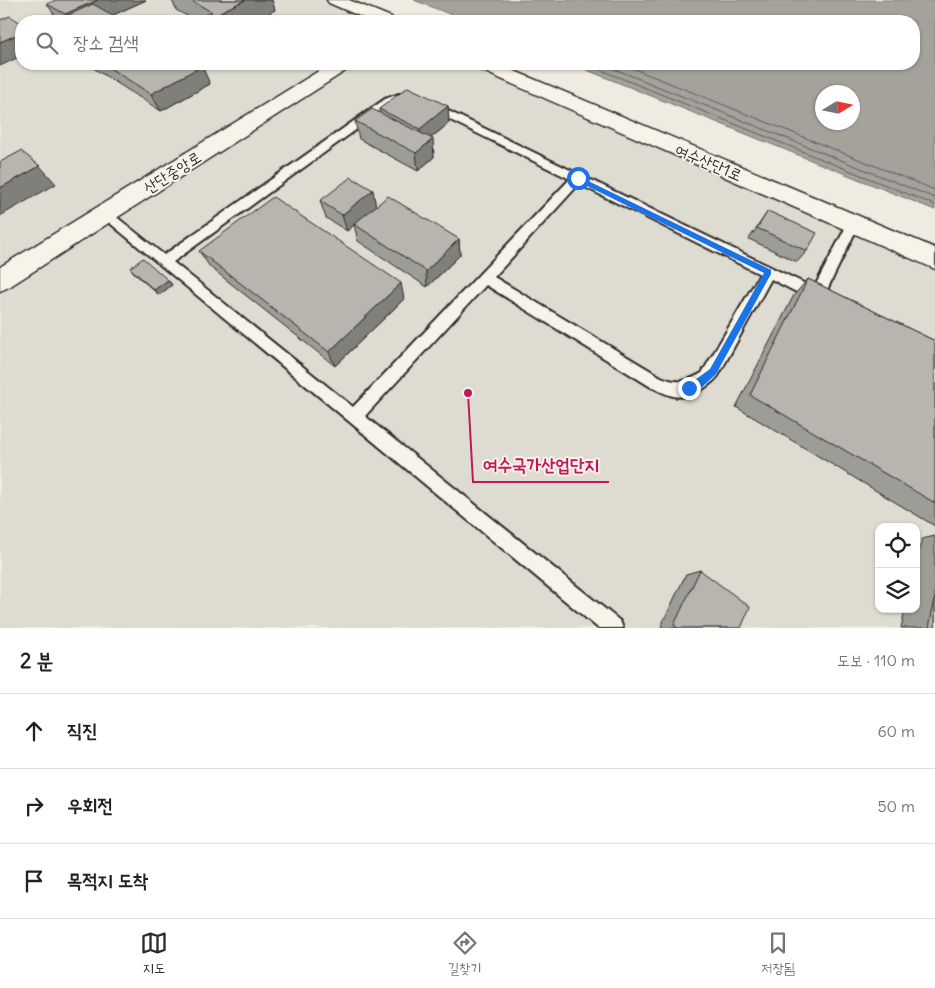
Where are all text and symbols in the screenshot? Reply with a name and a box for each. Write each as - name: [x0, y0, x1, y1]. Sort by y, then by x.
- search box: [15, 15, 920, 70]
- icon: search: [33, 29, 61, 57]
- text: 장소 검색: [73, 30, 139, 54]
- north arrow: [815, 85, 860, 130]
- street label: 여수산단1로: [673, 139, 745, 185]
- street label: 산단중앙로: [139, 146, 205, 198]
- route start: [567, 167, 590, 190]
- route end: [678, 377, 701, 400]
- callout: 여수국가산업단지: [473, 449, 609, 482]
- text: 여수국가산업단지: [483, 453, 599, 476]
- map controls: [875, 523, 920, 613]
- button: locate: [875, 523, 920, 568]
- button: layers: [875, 568, 920, 613]
- text: 2 분: [20, 647, 53, 674]
- text: 도보 · 110 m: [837, 650, 915, 670]
- icon: ahead: [20, 717, 48, 745]
- text: 직진: [67, 718, 98, 742]
- text: 60 m: [877, 721, 915, 741]
- icon: right: [20, 792, 48, 820]
- text: 우회전: [67, 793, 113, 817]
- text: 50 m: [877, 796, 915, 816]
- icon: arrive: [20, 867, 48, 895]
- text: 목적지 도착: [67, 868, 148, 892]
- tab: 지도: [140, 929, 168, 978]
- tab: 길찾기: [448, 929, 481, 978]
- tab: 저장됨: [761, 929, 795, 978]

